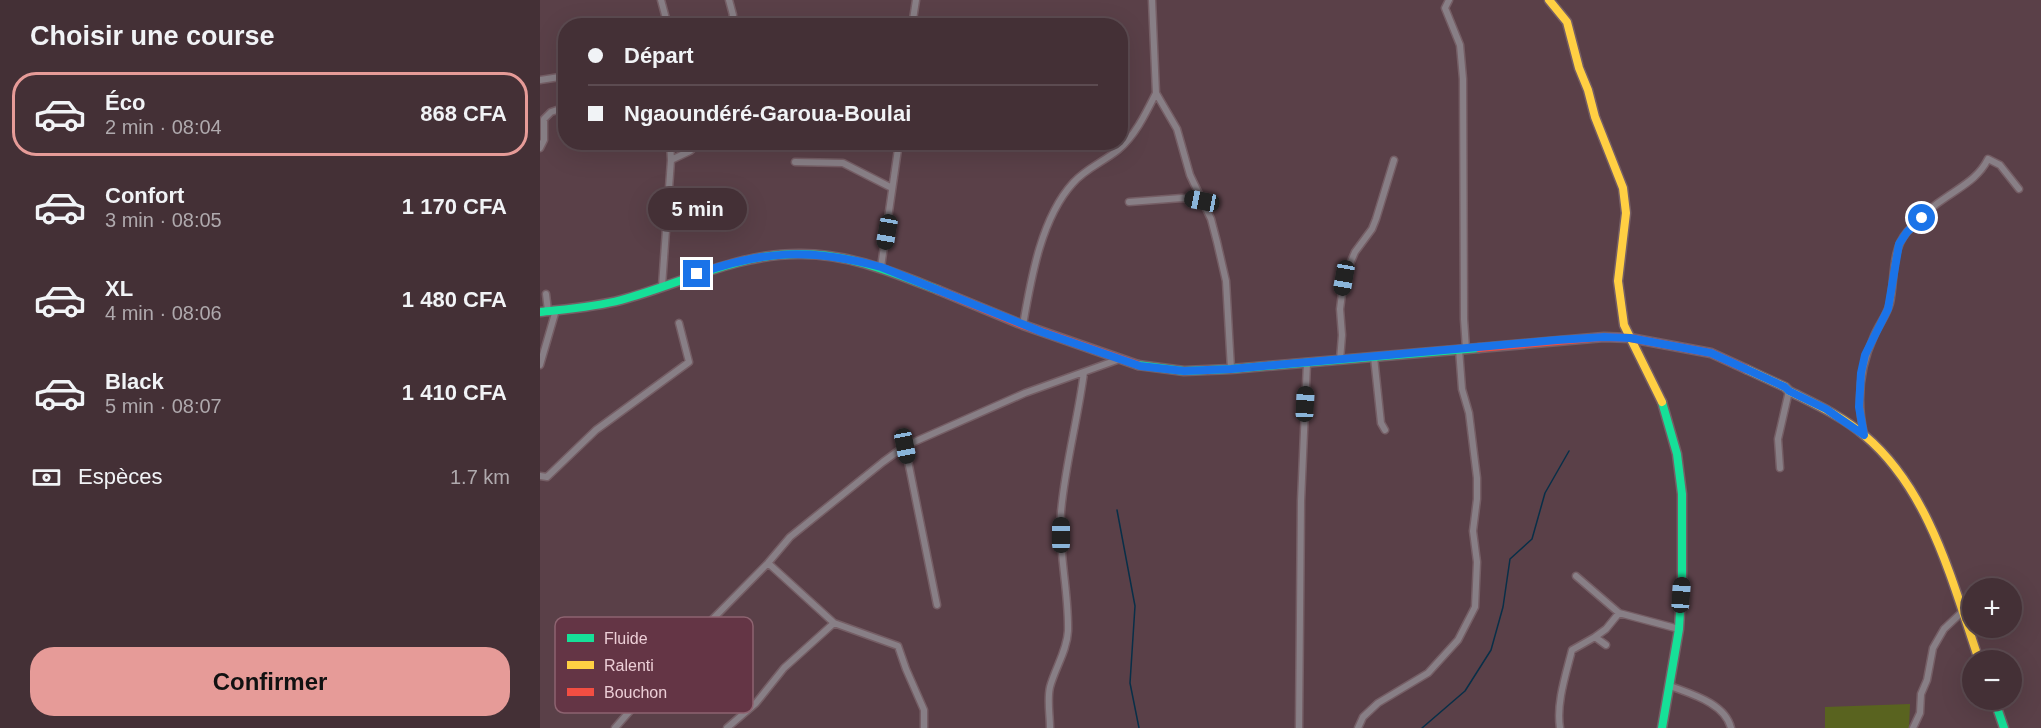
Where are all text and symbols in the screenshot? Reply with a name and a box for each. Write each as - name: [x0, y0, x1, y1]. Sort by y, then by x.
- text: Choisir une course: [30, 21, 275, 51]
- text: Départ: [624, 43, 694, 68]
- icon: car: [33, 87, 87, 141]
- text: Éco: [105, 90, 145, 115]
- text: 868 CFA: [420, 101, 507, 126]
- text: Ngaoundéré-Garoua-Boulai: [624, 101, 911, 126]
- text: 2 min · 08:04: [105, 116, 222, 138]
- icon: car: [33, 180, 87, 234]
- text: Confort: [105, 183, 184, 208]
- callout: 5 min: [648, 187, 747, 229]
- car: [1183, 189, 1221, 213]
- text: 1 170 CFA: [402, 194, 507, 219]
- text: 5 min: [671, 198, 724, 220]
- route start: [1908, 204, 1935, 231]
- text: 3 min · 08:05: [105, 209, 222, 231]
- car: [875, 213, 899, 251]
- car: [1332, 259, 1356, 297]
- route end: [683, 260, 710, 287]
- icon: car: [33, 273, 87, 327]
- text: XL: [105, 276, 133, 301]
- text: 1 480 CFA: [402, 287, 507, 312]
- text: 4 min · 08:06: [105, 302, 222, 324]
- icon: car: [33, 366, 87, 420]
- text: Black: [105, 369, 164, 394]
- text: 1 410 CFA: [402, 380, 507, 405]
- car: [1295, 386, 1315, 422]
- text: 5 min · 08:07: [105, 395, 222, 417]
- car: [893, 427, 917, 465]
- icon: cash: [30, 461, 63, 494]
- text: Espèces: [78, 464, 162, 489]
- text: 1.7 km: [450, 466, 510, 488]
- car: [1052, 517, 1070, 553]
- car: [1671, 576, 1691, 614]
- map controls: [1962, 578, 2022, 710]
- button: +: [1962, 578, 2022, 638]
- legend: [555, 617, 753, 713]
- text: Fluide: [604, 630, 648, 647]
- button: Confirmer: [30, 647, 510, 716]
- button: −: [1962, 650, 2022, 710]
- text: Ralenti: [604, 657, 654, 674]
- text: Bouchon: [604, 684, 667, 701]

